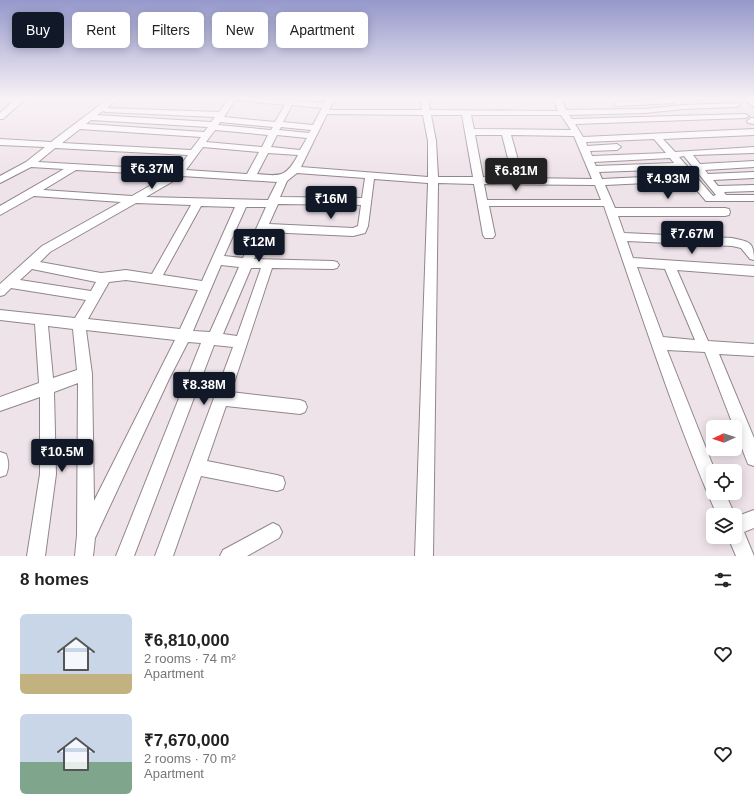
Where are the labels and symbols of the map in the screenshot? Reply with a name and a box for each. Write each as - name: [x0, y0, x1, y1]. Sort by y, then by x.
- pin: ₹6.37M: [119, 156, 185, 190]
- pin: ₹6.81M: [483, 158, 549, 192]
- pin: ₹4.93M: [635, 166, 701, 200]
- pin: ₹16M: [307, 186, 355, 220]
- pin: ₹7.67M: [659, 221, 725, 255]
- pin: ₹12M: [235, 229, 283, 263]
- pin: ₹8.38M: [171, 372, 237, 406]
- north arrow: [706, 420, 742, 456]
- pin: ₹10.5M: [29, 439, 95, 473]

